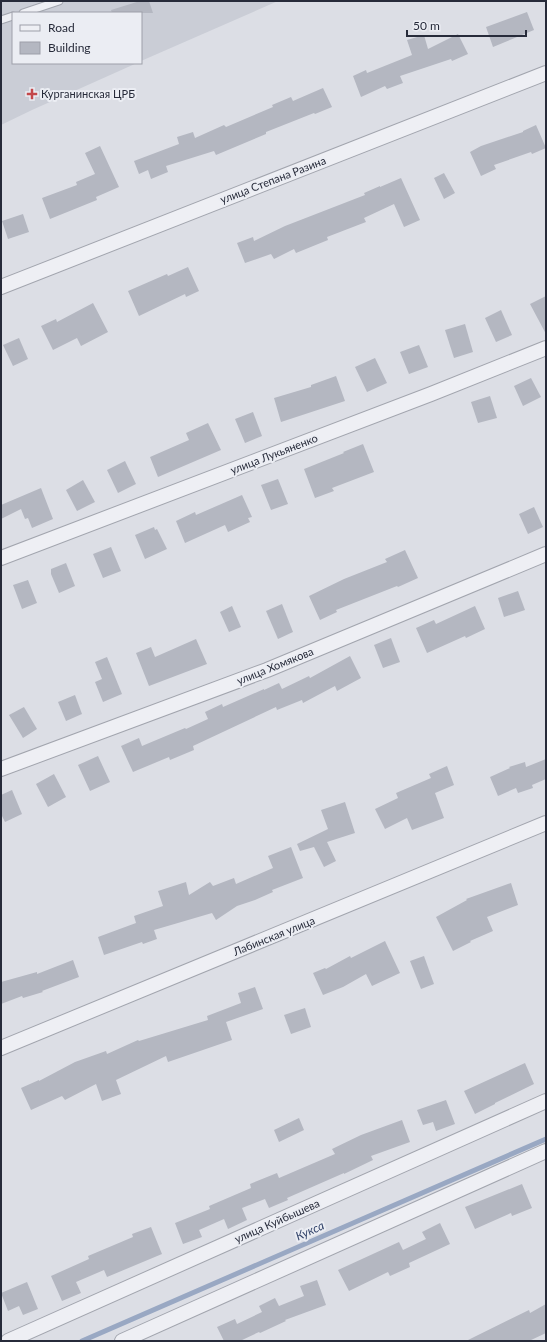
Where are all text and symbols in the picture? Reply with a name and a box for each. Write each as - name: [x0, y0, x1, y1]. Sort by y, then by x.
- legend: [12, 12, 142, 64]
- scale bar: [407, 12, 526, 38]
- text: 50 m: [413, 18, 440, 33]
- text: Road: [48, 20, 75, 35]
- text: Building: [48, 40, 91, 55]
- place label: Курганинская ЦРБ: [41, 87, 135, 100]
- marker: Курганинская ЦРБ: [26, 88, 38, 100]
- street label: улица Степана Разина: [218, 153, 327, 206]
- street label: улица Лукьяненко: [228, 431, 319, 476]
- street label: улица Хомякова: [235, 644, 315, 687]
- street label: Лабинская улица: [230, 913, 317, 958]
- street label: улица Куйбышева: [232, 1196, 321, 1245]
- water label: Кукса: [293, 1218, 326, 1243]

